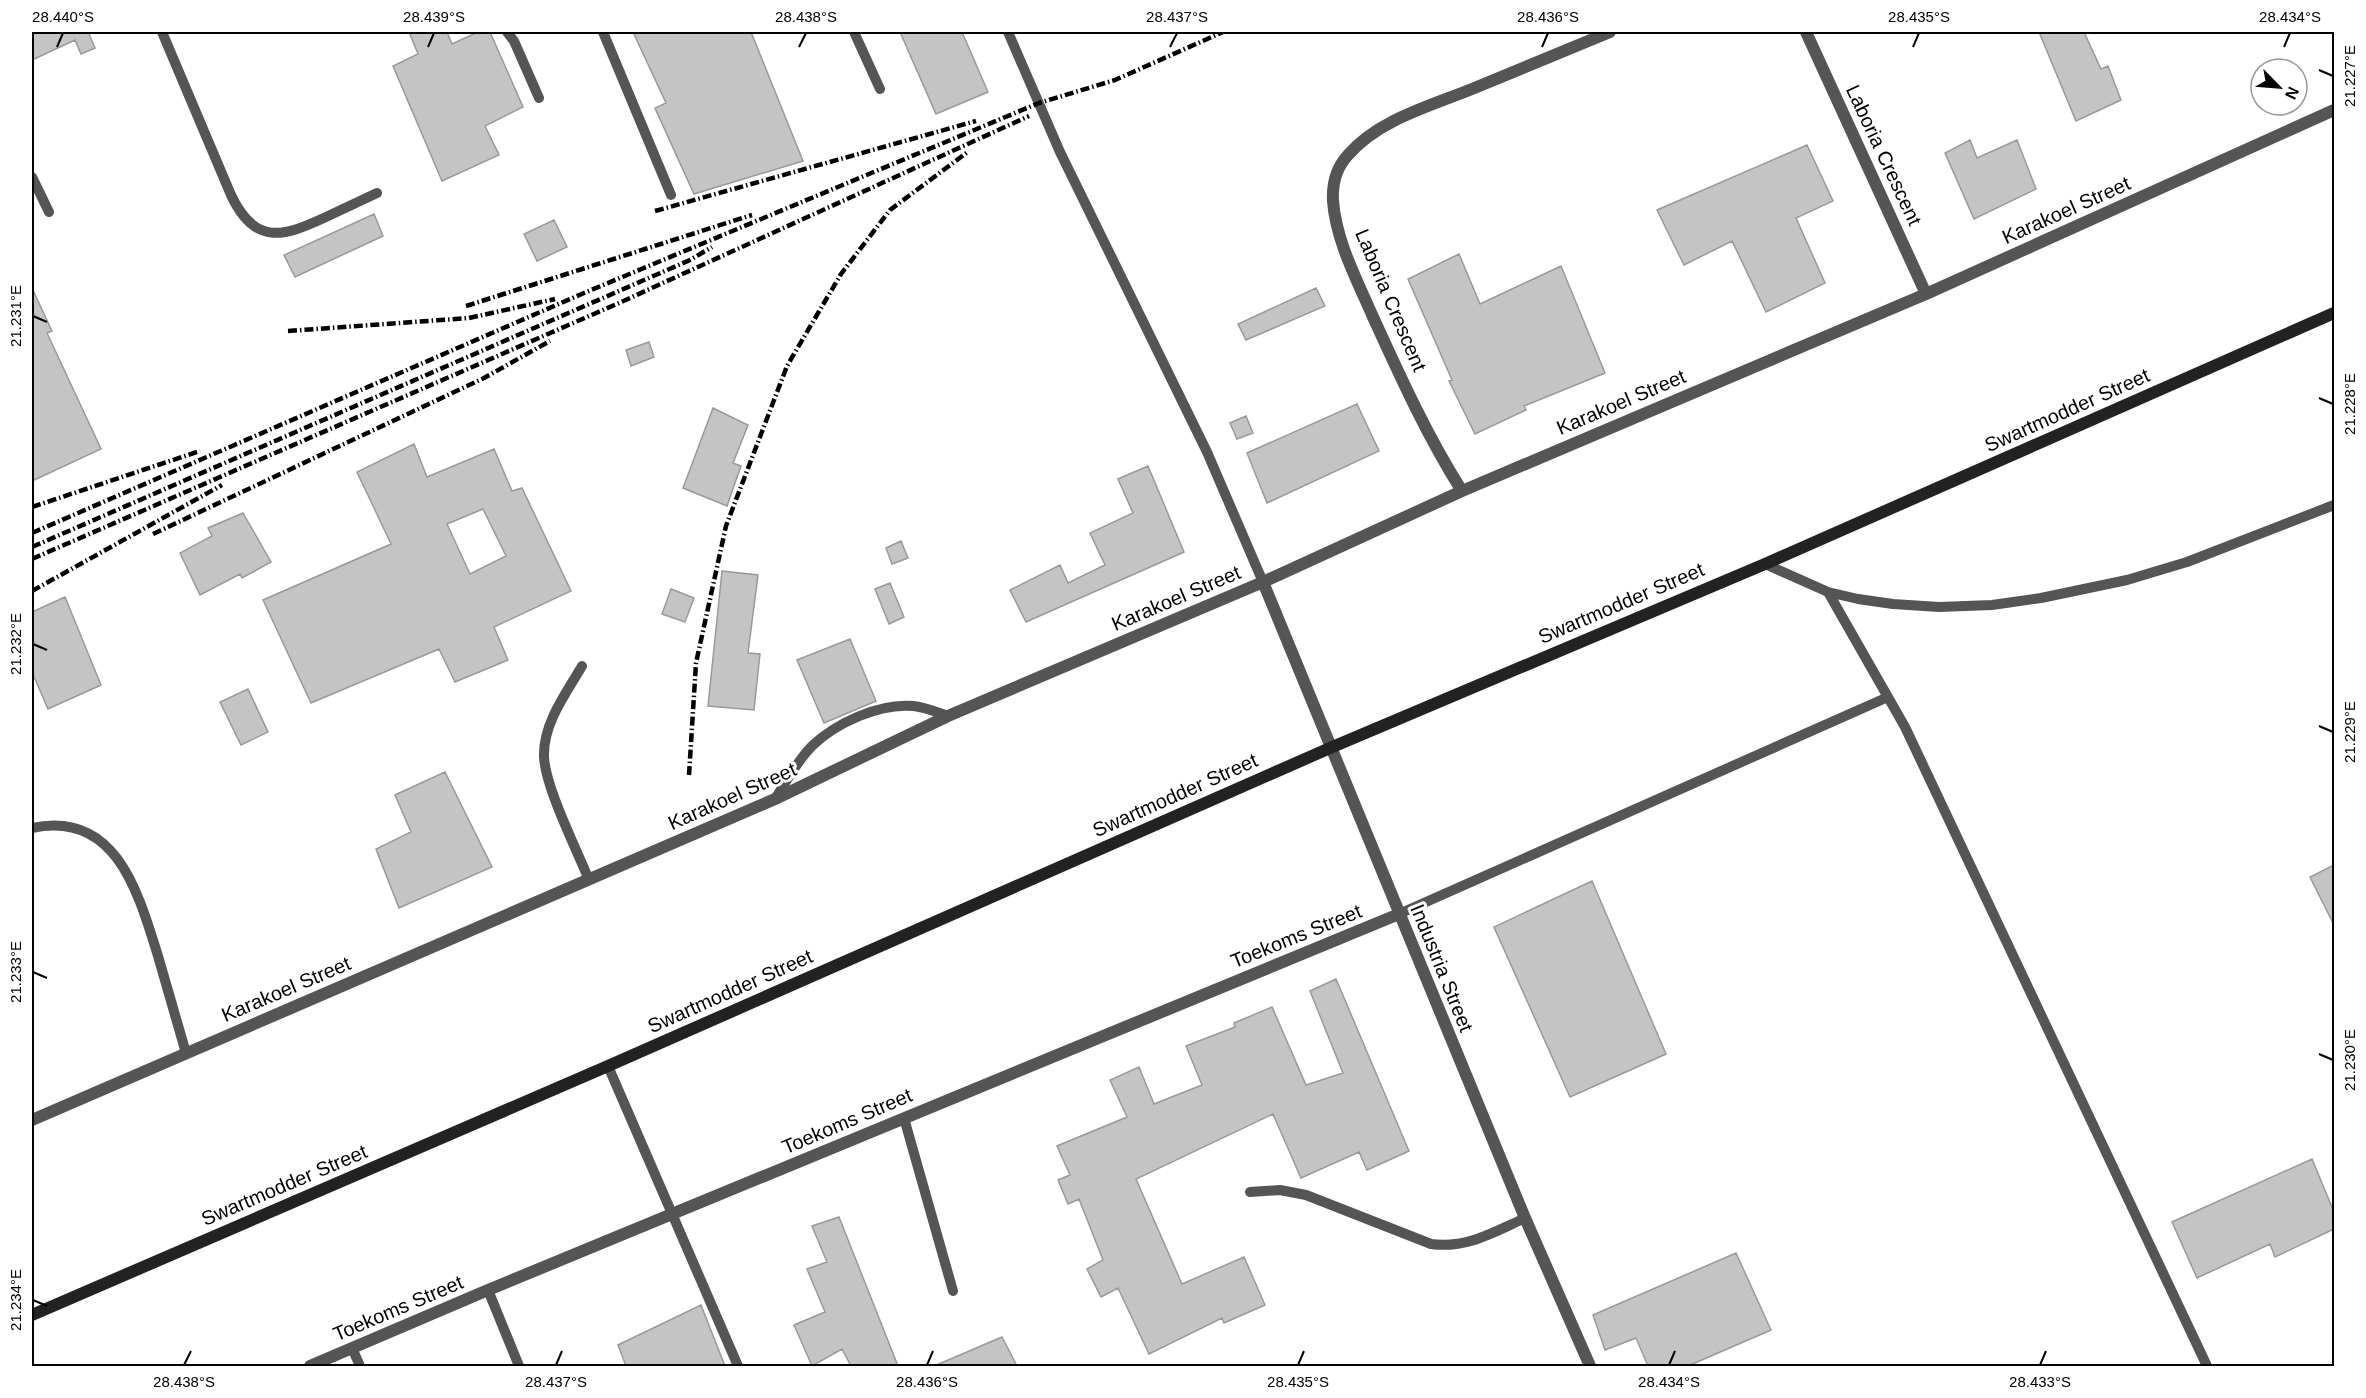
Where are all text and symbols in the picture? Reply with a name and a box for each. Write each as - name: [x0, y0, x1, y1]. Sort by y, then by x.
- text: 28.440°S: [32, 8, 94, 25]
- text: 28.439°S: [403, 8, 465, 25]
- text: 28.438°S: [775, 8, 837, 25]
- text: 28.437°S: [1146, 8, 1208, 25]
- text: 28.436°S: [1517, 8, 1579, 25]
- text: 28.435°S: [1888, 8, 1950, 25]
- text: 28.434°S: [2259, 8, 2321, 25]
- text: 21.227°E: [2341, 45, 2358, 107]
- north arrow: [2249, 57, 2309, 117]
- street label: Laboria Crescent: [1842, 81, 1926, 229]
- text: N: [2282, 84, 2302, 102]
- street label: Karakoel Street: [1999, 172, 2134, 248]
- street label: Laboria Crescent: [1351, 226, 1431, 375]
- text: 21.231°E: [7, 285, 24, 347]
- street label: Swartmodder Street: [1981, 364, 2153, 456]
- street label: Karakoel Street: [1553, 365, 1689, 439]
- text: 21.228°E: [2341, 373, 2358, 435]
- street label: Swartmodder Street: [1535, 558, 1708, 648]
- street label: Karakoel Street: [1108, 561, 1244, 635]
- text: 21.232°E: [7, 613, 24, 675]
- text: 21.229°E: [2341, 701, 2358, 763]
- street label: Swartmodder Street: [1089, 749, 1261, 841]
- street label: Karakoel Street: [665, 758, 800, 834]
- street label: Toekoms Street: [1227, 900, 1365, 972]
- street label: Industria Street: [1406, 901, 1478, 1035]
- text: 21.233°E: [7, 941, 24, 1003]
- street label: Swartmodder Street: [644, 945, 816, 1037]
- street label: Karakoel Street: [218, 952, 354, 1026]
- text: 21.230°E: [2341, 1029, 2358, 1091]
- street label: Toekoms Street: [779, 1084, 916, 1158]
- street label: Swartmodder Street: [198, 1140, 371, 1230]
- text: 21.234°E: [7, 1269, 24, 1331]
- street label: Toekoms Street: [330, 1271, 467, 1345]
- text: 28.438°S: [153, 1373, 215, 1390]
- text: 28.437°S: [525, 1373, 587, 1390]
- text: 28.436°S: [896, 1373, 958, 1390]
- text: 28.435°S: [1267, 1373, 1329, 1390]
- text: 28.434°S: [1638, 1373, 1700, 1390]
- text: 28.433°S: [2009, 1373, 2071, 1390]

